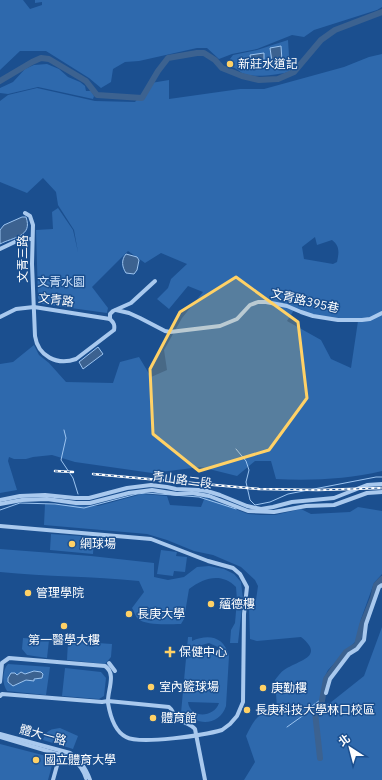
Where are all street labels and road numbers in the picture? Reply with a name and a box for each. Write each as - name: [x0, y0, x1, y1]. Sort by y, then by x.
- street label: 文青三路: [15, 235, 30, 283]
- street label: 文青路395巷: [270, 285, 341, 316]
- street label: 文青路: [37, 290, 75, 309]
- street label: 青山路二段: [151, 468, 213, 491]
- street label: 體大一路: [18, 721, 68, 748]

